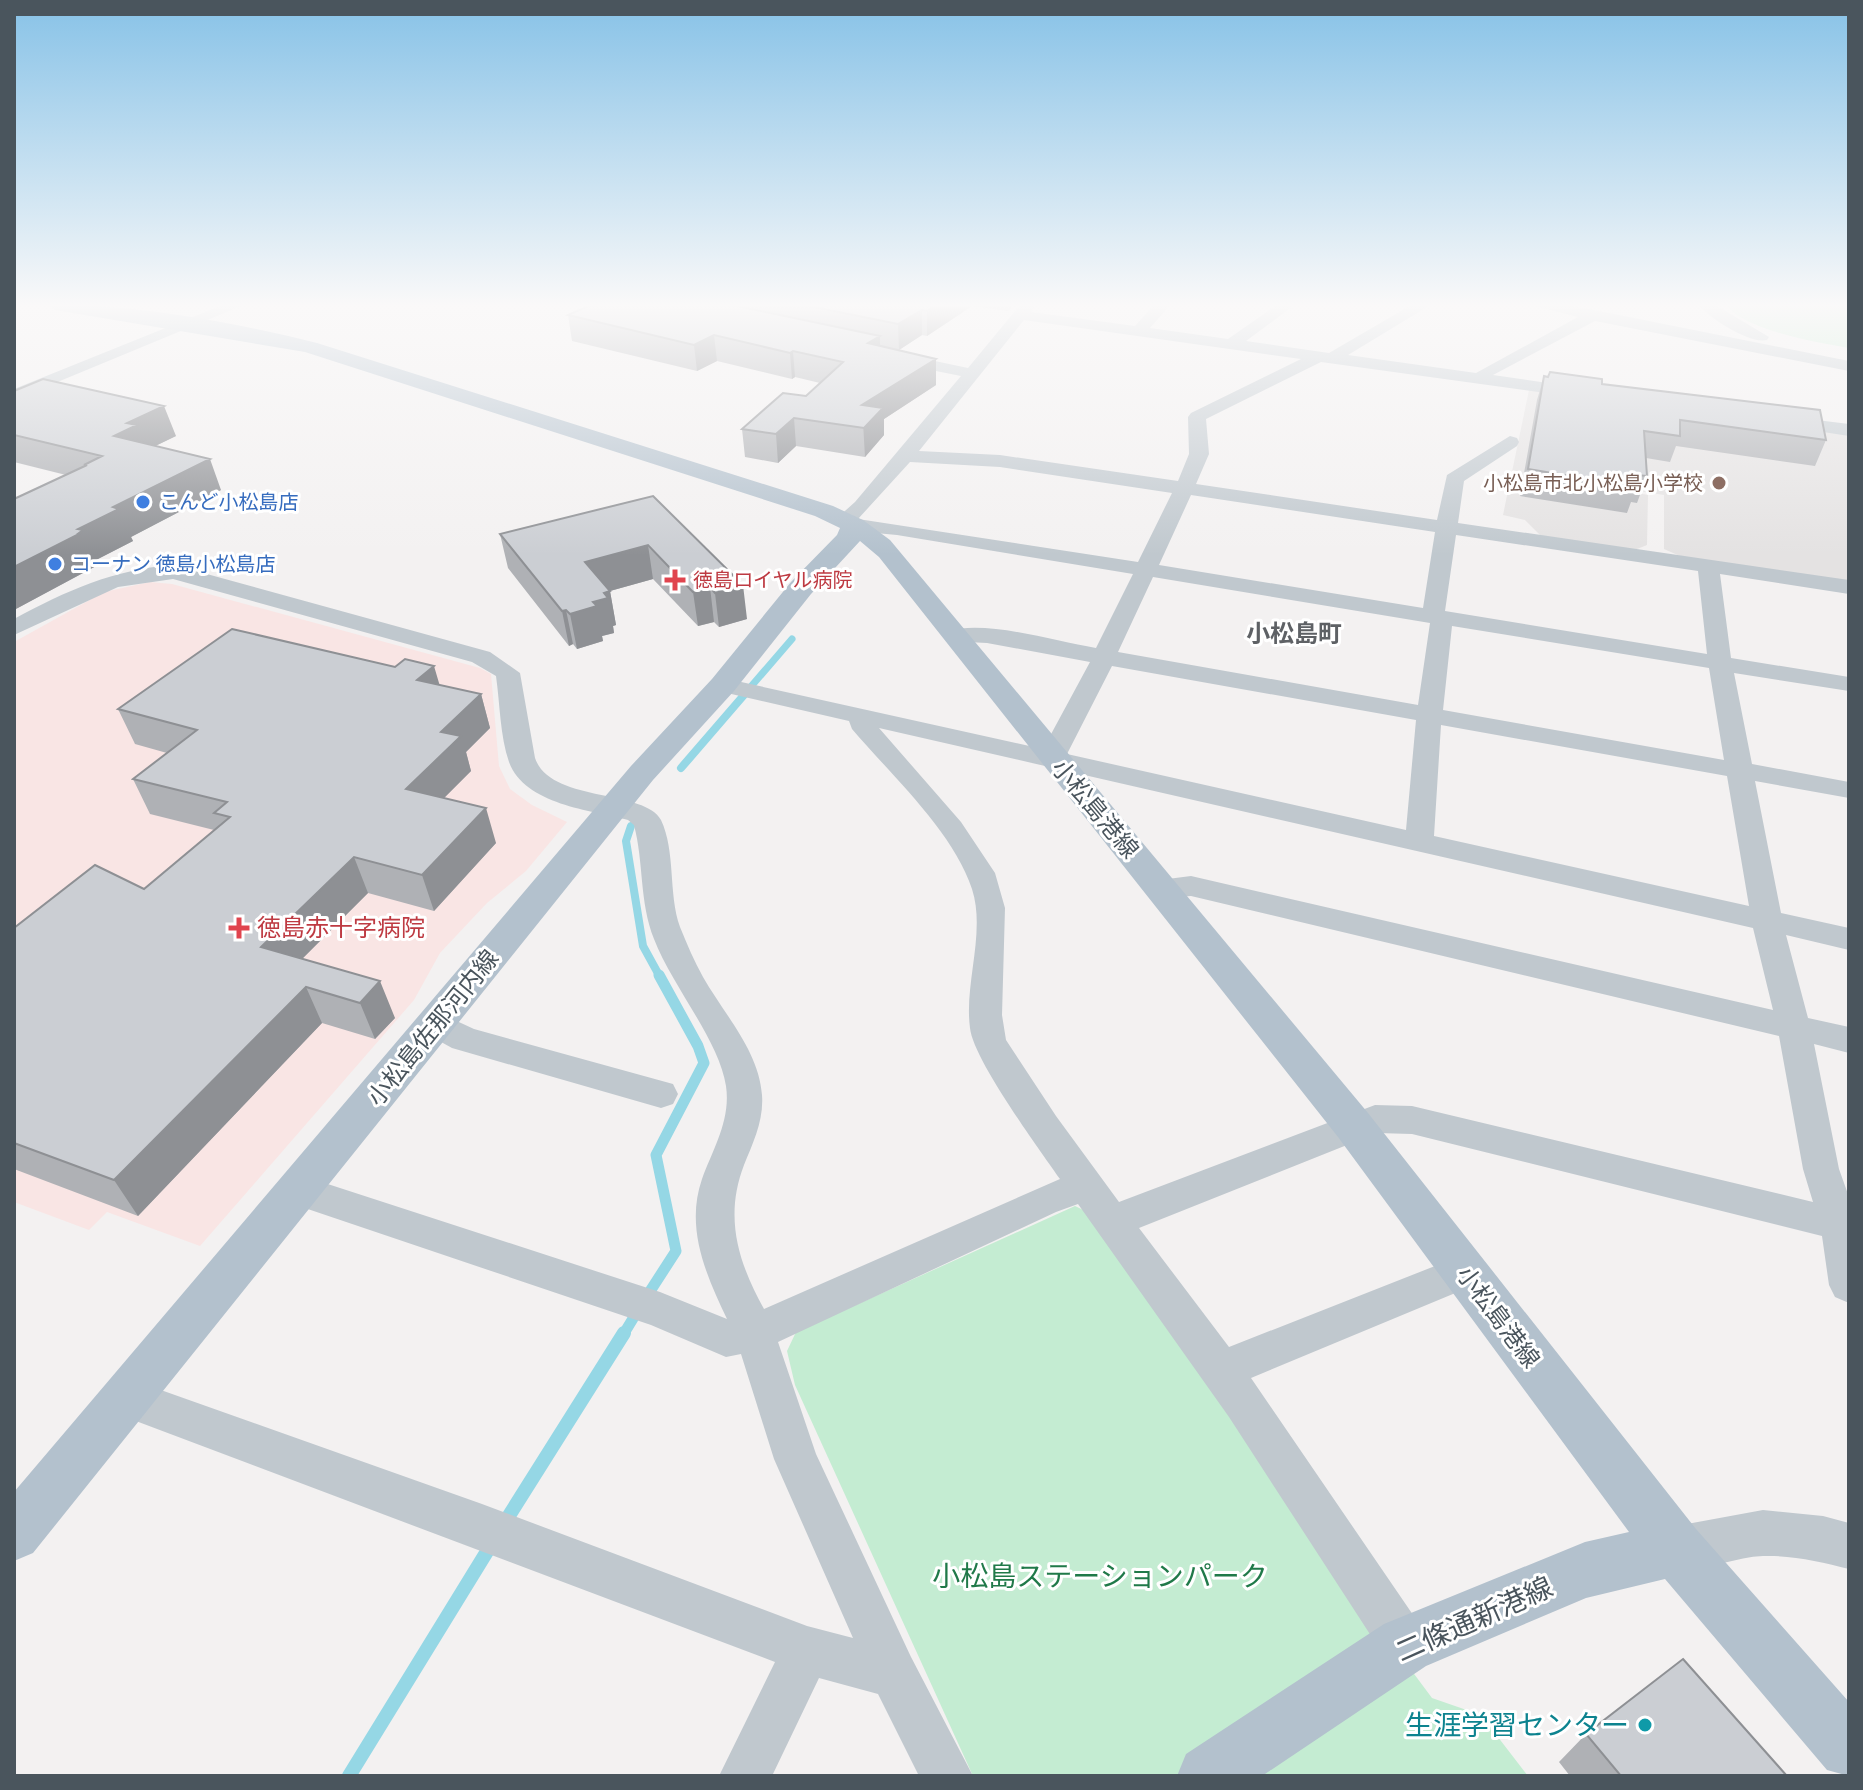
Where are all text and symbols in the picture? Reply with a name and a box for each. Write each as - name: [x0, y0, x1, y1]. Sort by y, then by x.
- place label: 小松島市北小松島小学校: [1483, 467, 1703, 498]
- marker: 小松島市北小松島小学校: [1710, 474, 1728, 492]
- place label: こんど小松島店: [159, 486, 298, 517]
- marker: こんど小松島店: [134, 493, 152, 511]
- place label: コーナン 徳島小松島店: [71, 548, 275, 579]
- marker: コーナン 徳島小松島店: [46, 555, 64, 573]
- place label: 徳島ロイヤル病院: [693, 564, 852, 595]
- marker: 徳島ロイヤル病院: [664, 569, 686, 591]
- district label: 小松島町: [1246, 615, 1342, 651]
- street label: 小松島港線: [1043, 751, 1148, 866]
- place label: 徳島赤十字病院: [257, 909, 425, 945]
- marker: 徳島赤十字病院: [228, 917, 250, 939]
- street label: 小松島佐那河内線: [358, 941, 507, 1113]
- street label: 小松島港線: [1448, 1258, 1549, 1375]
- park label: 小松島ステーションパーク: [932, 1554, 1268, 1597]
- street label: 二條通新港線: [1388, 1565, 1559, 1672]
- place label: 生涯学習センター: [1405, 1703, 1629, 1746]
- marker: 生涯学習センター: [1636, 1716, 1654, 1734]

